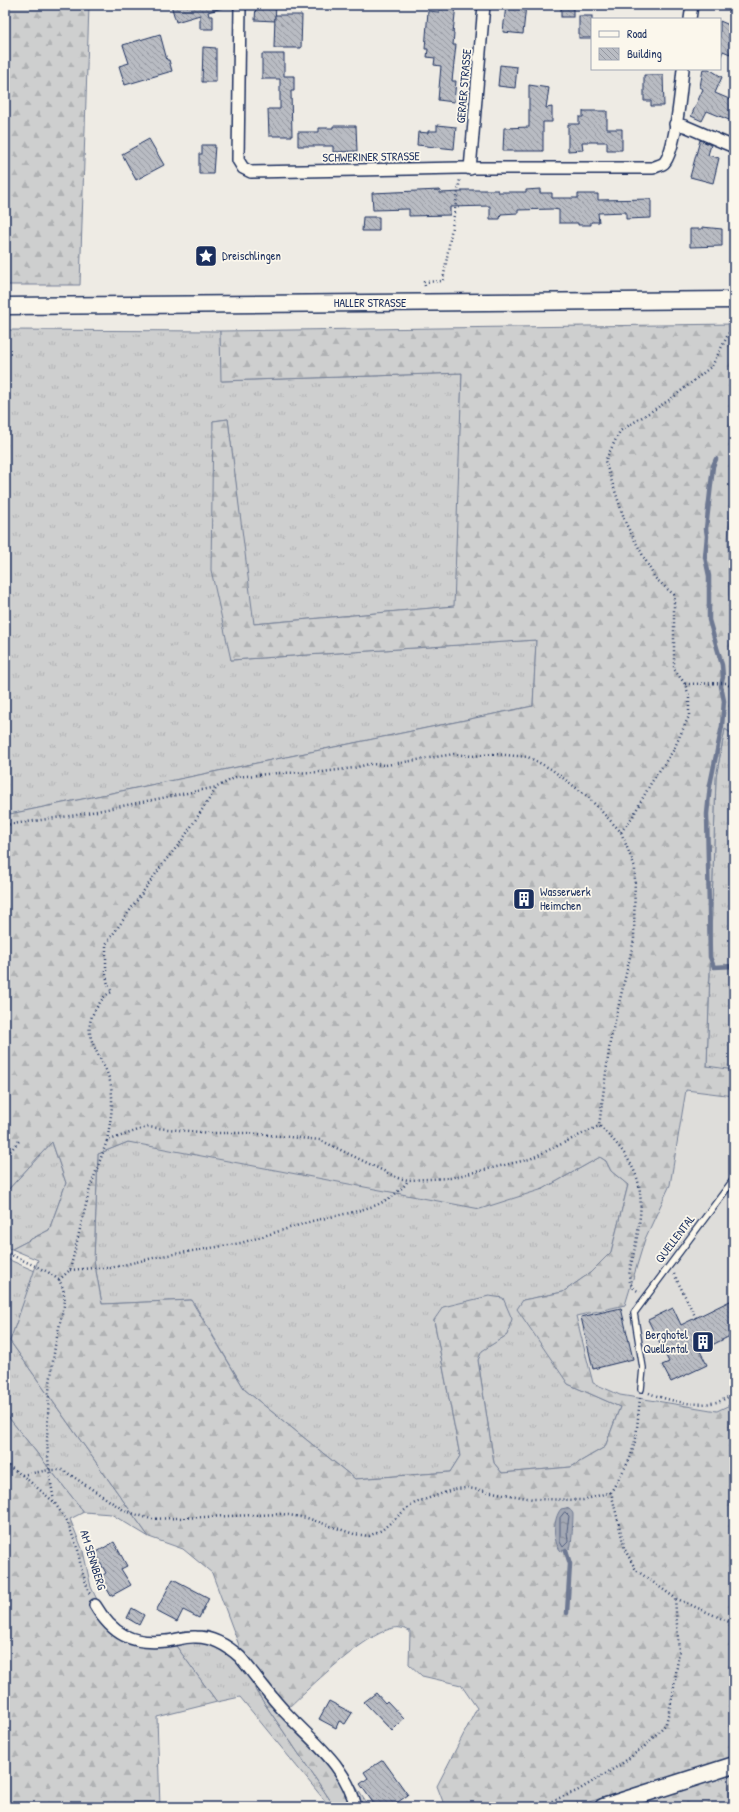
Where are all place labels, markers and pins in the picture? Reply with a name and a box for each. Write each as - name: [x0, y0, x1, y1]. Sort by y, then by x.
- place icon: Dreischlingen: [193, 243, 219, 269]
- place label: Dreischlingen: [222, 247, 281, 264]
- place label: Wasserwerk Heimchen: [540, 883, 591, 914]
- building icon: Wasserwerk Heimchen: [511, 886, 537, 912]
- place label: Berghotel Quellental: [643, 1326, 689, 1357]
- building icon: Berghotel Quellental: [690, 1329, 716, 1355]

